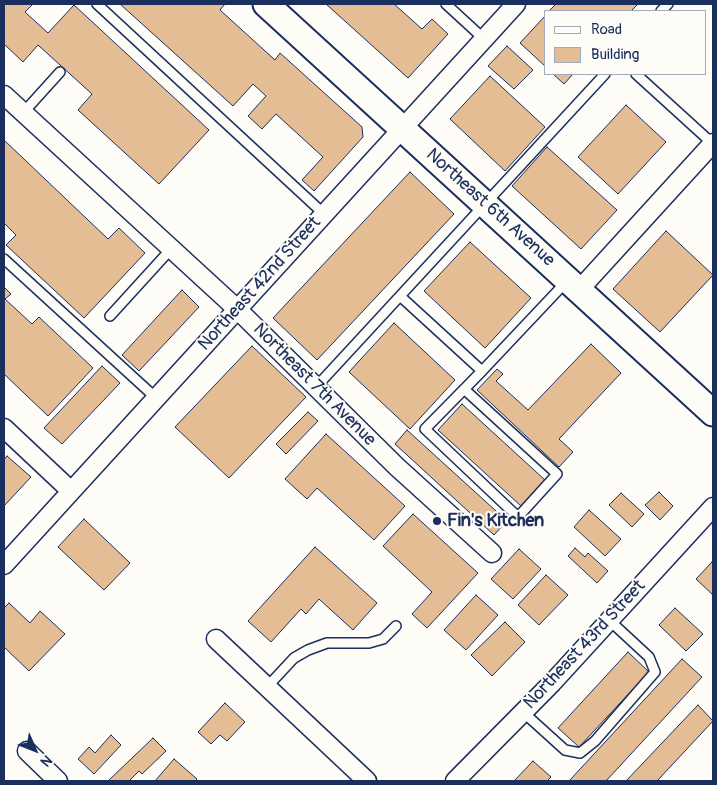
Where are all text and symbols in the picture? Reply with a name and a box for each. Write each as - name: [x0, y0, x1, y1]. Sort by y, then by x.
- legend: [544, 10, 707, 75]
- text: Road: [591, 20, 622, 39]
- text: Building: [591, 45, 639, 64]
- street label: Northeast 6th Avenue: [421, 144, 559, 272]
- street label: Northeast 42nd Street: [194, 213, 326, 355]
- street label: Northeast 7th Avenue: [248, 319, 380, 451]
- place label: Fin's Kitchen: [447, 510, 544, 532]
- marker: Fin's Kitchen: [431, 515, 443, 527]
- street label: Northeast 43rd Street: [520, 576, 650, 714]
- north arrow: [10, 725, 60, 775]
- text: N: [37, 751, 56, 770]

